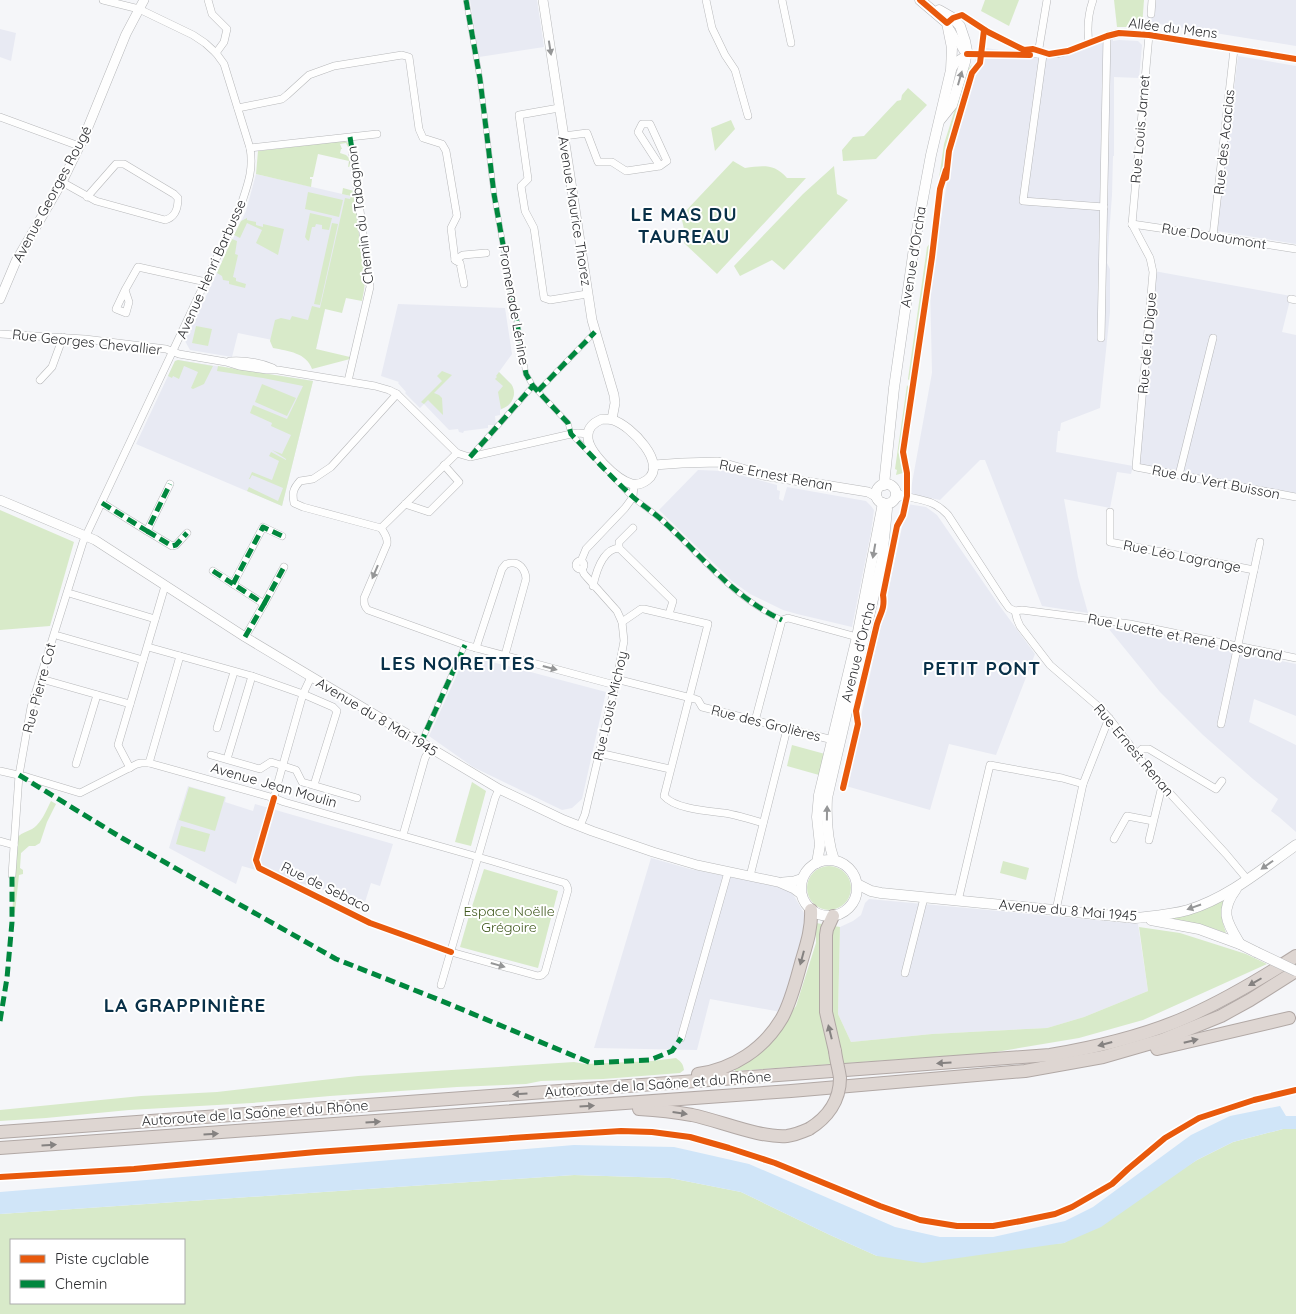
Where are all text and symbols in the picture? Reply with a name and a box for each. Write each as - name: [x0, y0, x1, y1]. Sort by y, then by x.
- street label: Allée du Mens: [1127, 14, 1219, 42]
- one-way arrow: [547, 41, 555, 57]
- one-way arrow: [957, 70, 965, 85]
- street label: Rue Louis Jarnet: [1126, 74, 1154, 184]
- street label: Rue des Acacias: [1210, 88, 1238, 196]
- street label: Avenue Georges Rougé: [8, 123, 96, 265]
- street label: Avenue Maurice Thorez: [554, 135, 596, 288]
- street label: Chemin du Tabagnon: [343, 145, 377, 285]
- street label: Avenue Henri Barbusse: [172, 197, 250, 341]
- district label: LE MAS DU TAUREAU: [630, 202, 738, 248]
- street label: Avenue d'Orcha: [896, 205, 930, 309]
- street label: Rue Douaumont: [1160, 219, 1268, 253]
- street label: Promenade Lénine: [495, 243, 533, 367]
- street label: Rue de la Digue: [1134, 291, 1160, 395]
- street label: Rue Georges Chevallier: [11, 325, 163, 359]
- street label: Rue Ernest Renan: [718, 455, 834, 495]
- street label: Rue du Vert Buisson: [1150, 461, 1282, 503]
- street label: Rue Léo Lagrange: [1122, 536, 1242, 576]
- one-way arrow: [869, 544, 877, 560]
- one-way arrow: [371, 565, 379, 580]
- street label: Avenue d'Orcha: [837, 600, 879, 704]
- street label: Rue Lucette et René Desgrand: [1086, 609, 1284, 665]
- street label: Rue Pierre Cot: [18, 641, 60, 735]
- street label: Rue Louis Michoy: [589, 649, 631, 763]
- district label: LES NOIRETTES: [380, 651, 536, 675]
- district label: PETIT PONT: [923, 656, 1041, 680]
- one-way arrow: [543, 664, 558, 672]
- street label: Avenue du 8 Mai 1945: [313, 674, 441, 760]
- street label: Rue Ernest Renan: [1090, 700, 1178, 800]
- street label: Rue des Grolières: [709, 701, 823, 745]
- street label: Avenue Jean Moulin: [209, 758, 339, 812]
- one-way arrow: [823, 804, 831, 820]
- street label: Rue de Sebaco: [278, 858, 374, 916]
- one-way arrow: [1260, 860, 1274, 870]
- street label: Avenue du 8 Mai 1945: [998, 895, 1138, 925]
- park label: Espace Noëlle Grégoire: [463, 902, 555, 936]
- one-way arrow: [1187, 904, 1202, 911]
- one-way arrow: [798, 950, 806, 965]
- one-way arrow: [490, 961, 505, 969]
- one-way arrow: [1248, 977, 1261, 986]
- district label: LA GRAPPINIÈRE: [104, 993, 266, 1017]
- one-way arrow: [826, 1024, 834, 1039]
- one-way arrow: [1183, 1037, 1198, 1045]
- one-way arrow: [1098, 1040, 1113, 1048]
- one-way arrow: [936, 1059, 952, 1067]
- street label: Autoroute de la Saône et du Rhône: [544, 1067, 772, 1101]
- one-way arrow: [512, 1090, 528, 1098]
- street label: Autoroute de la Saône et du Rhône: [141, 1096, 369, 1130]
- one-way arrow: [579, 1101, 595, 1109]
- one-way arrow: [672, 1110, 688, 1118]
- one-way arrow: [365, 1118, 381, 1126]
- one-way arrow: [203, 1129, 219, 1137]
- one-way arrow: [41, 1141, 57, 1149]
- legend: [10, 1239, 185, 1304]
- text: Piste cyclable: [55, 1249, 149, 1268]
- text: Chemin: [55, 1274, 107, 1293]

